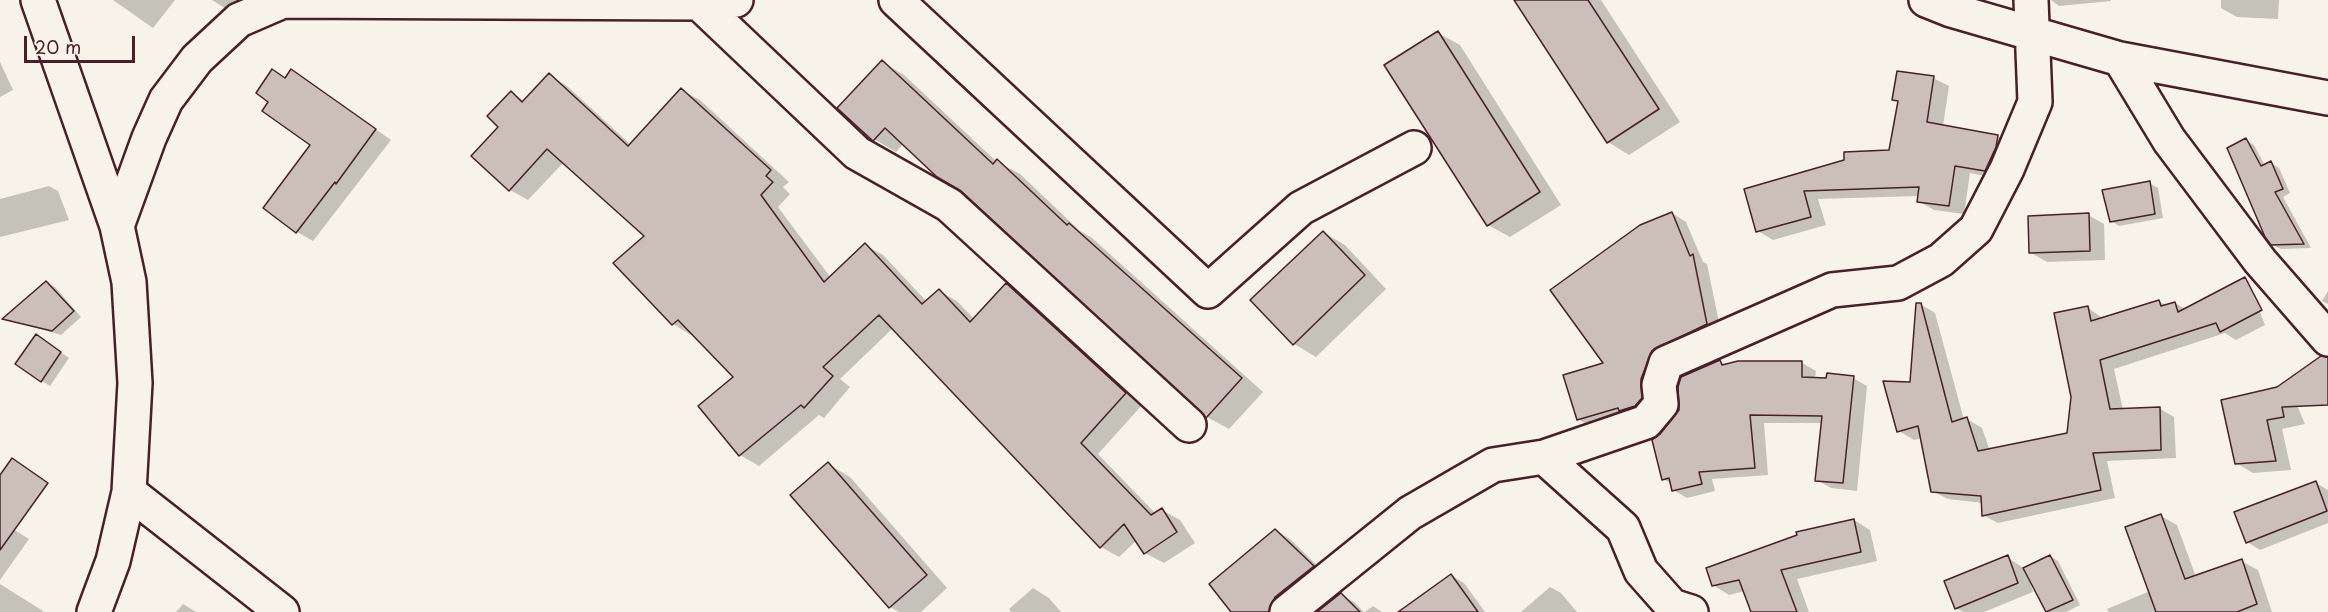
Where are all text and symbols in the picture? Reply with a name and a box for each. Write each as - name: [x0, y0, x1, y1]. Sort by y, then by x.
- scale bar: [27, 24, 138, 62]
- text: 20 m: [35, 33, 81, 60]

